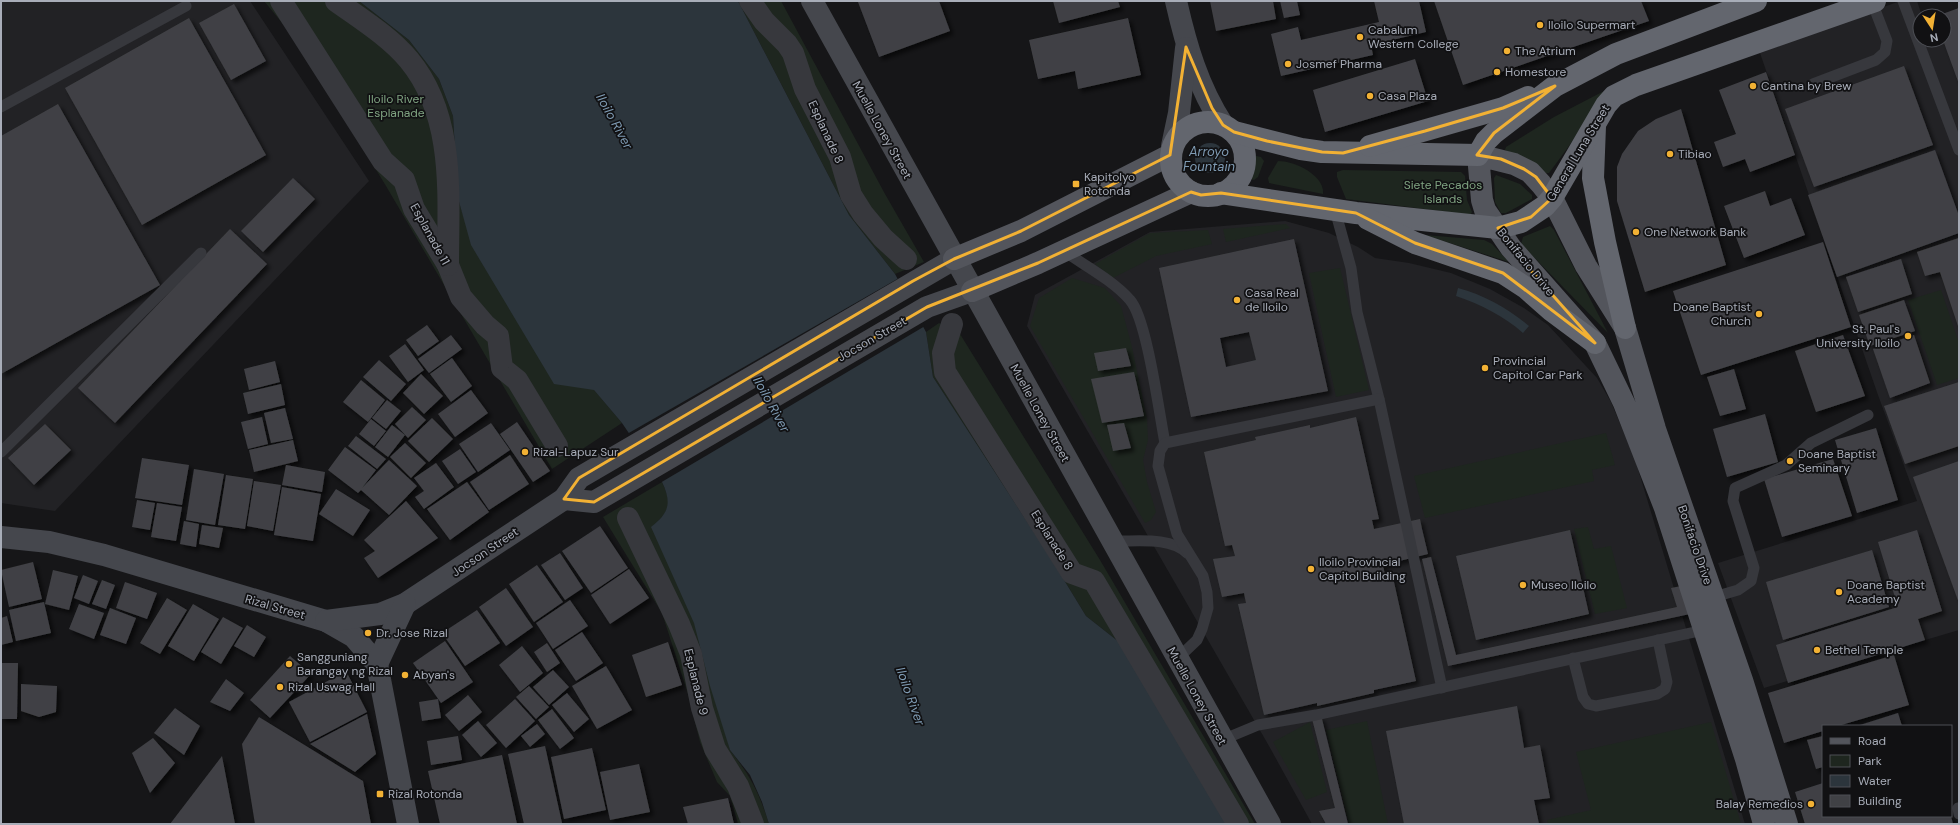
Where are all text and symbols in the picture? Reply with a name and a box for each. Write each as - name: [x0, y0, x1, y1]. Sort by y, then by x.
- north arrow: [1912, 8, 1952, 48]
- place label: Iloilo Supermart: [1548, 17, 1636, 33]
- marker: Iloilo Supermart: [1535, 20, 1545, 30]
- place label: Cabalum Western College: [1368, 22, 1459, 52]
- text: N: [1929, 30, 1939, 45]
- marker: Cabalum Western College: [1355, 32, 1365, 42]
- place label: The Atrium: [1515, 43, 1576, 59]
- marker: The Atrium: [1502, 46, 1512, 56]
- place label: Josmef Pharma: [1296, 56, 1382, 72]
- marker: Josmef Pharma: [1283, 59, 1293, 69]
- place label: Homestore: [1505, 64, 1566, 80]
- marker: Homestore: [1492, 67, 1502, 77]
- street label: Muelle Loney Street: [848, 78, 916, 182]
- place label: Cantina by Brew: [1761, 78, 1851, 94]
- marker: Cantina by Brew: [1748, 81, 1758, 91]
- place label: Casa Plaza: [1378, 88, 1437, 104]
- water label: Iloilo River: [592, 90, 637, 153]
- park label: Iloilo River Esplanade: [367, 91, 425, 121]
- marker: Casa Plaza: [1365, 91, 1375, 101]
- street label: Esplanade 8: [804, 98, 848, 166]
- street label: General Luna Street: [1543, 101, 1613, 204]
- water label: Arroyo Fountain: [1183, 143, 1235, 175]
- place label: Tibiao: [1678, 146, 1712, 162]
- marker: Tibiao: [1665, 149, 1675, 159]
- place label: Kapitolyo Rotonda: [1084, 169, 1135, 199]
- park label: Siete Pecados Islands: [1404, 177, 1482, 207]
- marker: Kapitolyo Rotonda: [1071, 179, 1081, 189]
- street label: Esplanade 11: [407, 200, 453, 268]
- place label: One Network Bank: [1644, 224, 1746, 240]
- street label: Bonifacio Drive: [1494, 225, 1558, 299]
- marker: One Network Bank: [1631, 227, 1641, 237]
- place label: Casa Real de Iloilo: [1245, 285, 1299, 315]
- marker: Casa Real de Iloilo: [1232, 295, 1242, 305]
- place label: Doane Baptist Church: [1673, 299, 1751, 329]
- marker: Doane Baptist Church: [1754, 309, 1764, 319]
- street label: Jocson Street: [835, 313, 910, 365]
- place label: St. Paul's University Iloilo: [1816, 321, 1900, 351]
- marker: St. Paul's University Iloilo: [1903, 331, 1913, 341]
- place label: Provincial Capitol Car Park: [1493, 353, 1583, 383]
- street label: Muelle Loney Street: [1006, 361, 1074, 465]
- marker: Provincial Capitol Car Park: [1480, 363, 1490, 373]
- water label: Iloilo River: [749, 373, 794, 436]
- place label: Rizal-Lapuz Sur: [533, 444, 619, 460]
- place label: Doane Baptist Seminary: [1798, 446, 1876, 476]
- marker: Rizal-Lapuz Sur: [520, 447, 530, 457]
- marker: Doane Baptist Seminary: [1785, 456, 1795, 466]
- street label: Bonifacio Drive: [1674, 503, 1716, 587]
- street label: Esplanade 8: [1027, 507, 1077, 573]
- street label: Jocson Street: [449, 524, 522, 580]
- place label: Iloilo Provincial Capitol Building: [1319, 554, 1406, 584]
- marker: Iloilo Provincial Capitol Building: [1306, 564, 1316, 574]
- place label: Museo Iloilo: [1531, 577, 1596, 593]
- place label: Doane Baptist Academy: [1847, 577, 1925, 607]
- marker: Museo Iloilo: [1518, 580, 1528, 590]
- marker: Doane Baptist Academy: [1834, 587, 1844, 597]
- street label: Rizal Street: [243, 591, 307, 623]
- place label: Dr. Jose Rizal: [376, 625, 448, 641]
- marker: Dr. Jose Rizal: [363, 628, 373, 638]
- place label: Bethel Temple: [1825, 642, 1903, 658]
- street label: Muelle Loney Street: [1163, 644, 1231, 748]
- marker: Bethel Temple: [1812, 645, 1822, 655]
- street label: Esplanade 9: [680, 647, 712, 717]
- place label: Sangguniang Barangay ng Rizal: [297, 649, 393, 679]
- marker: Sangguniang Barangay ng Rizal: [284, 659, 294, 669]
- water label: Iloilo River: [892, 665, 929, 729]
- place label: Abyan's: [413, 667, 455, 683]
- marker: Abyan's: [400, 670, 410, 680]
- place label: Rizal Uswag Hall: [288, 679, 375, 695]
- marker: Rizal Uswag Hall: [275, 682, 285, 692]
- legend: [1822, 725, 1952, 817]
- text: Road: [1858, 733, 1886, 749]
- text: Park: [1858, 753, 1882, 769]
- text: Water: [1858, 773, 1892, 789]
- place label: Rizal Rotonda: [388, 786, 462, 802]
- marker: Rizal Rotonda: [375, 789, 385, 799]
- text: Building: [1858, 793, 1902, 809]
- place label: Balay Remedios: [1716, 796, 1803, 812]
- marker: Balay Remedios: [1806, 799, 1816, 809]

